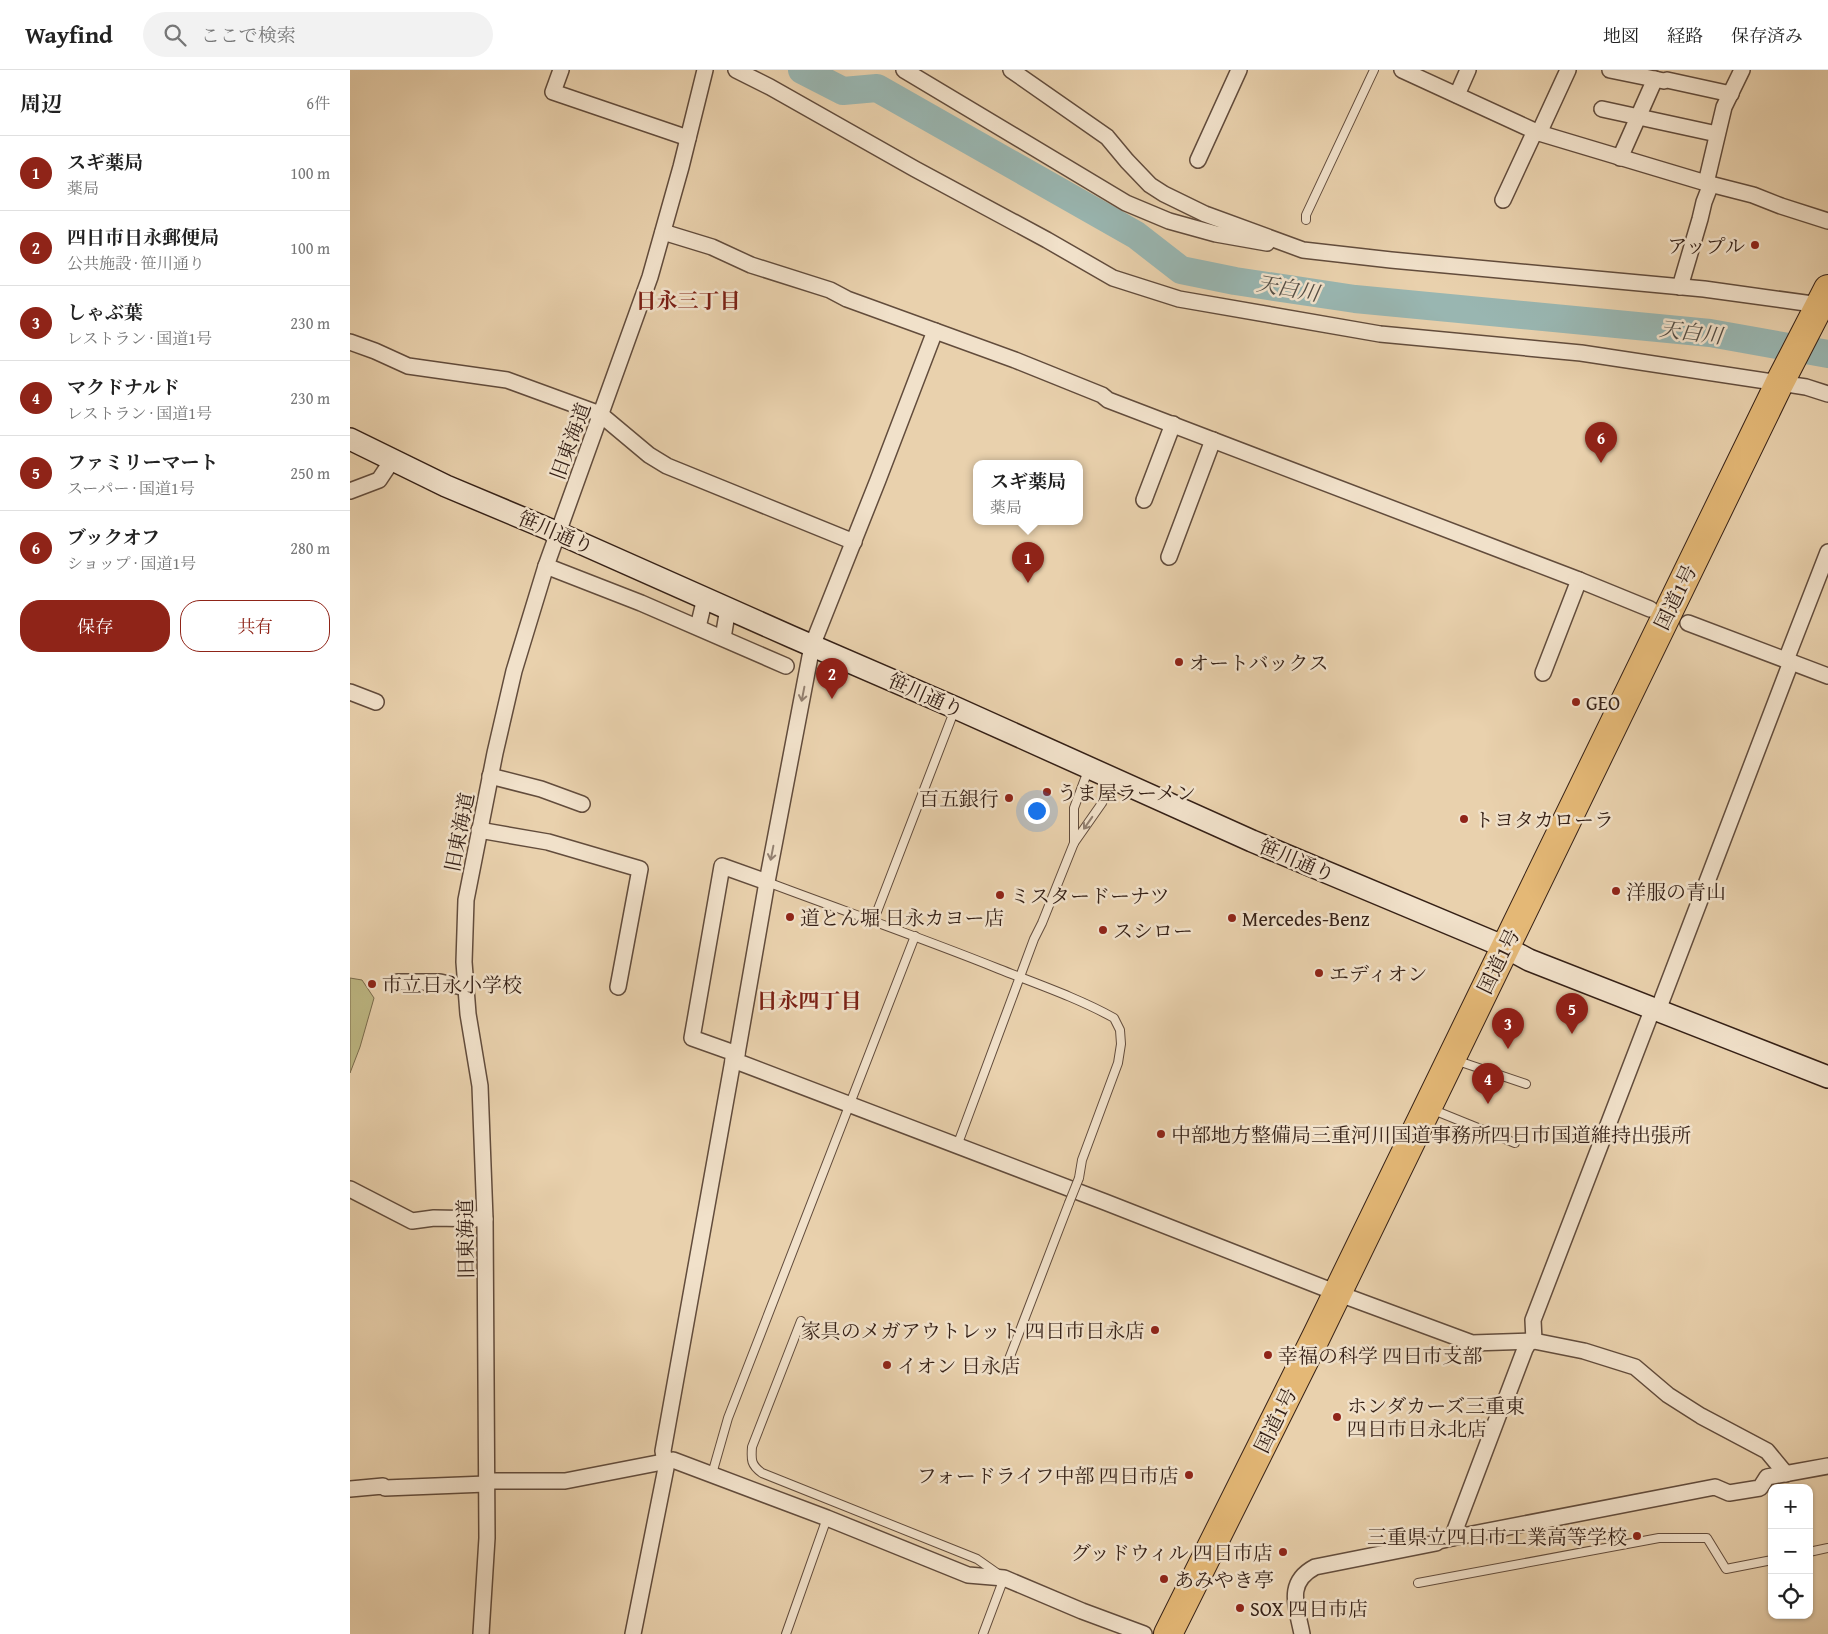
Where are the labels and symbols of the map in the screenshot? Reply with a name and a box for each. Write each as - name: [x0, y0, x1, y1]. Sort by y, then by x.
- place label: アップル: [1667, 231, 1745, 260]
- marker: アップル: [1749, 239, 1761, 251]
- water label: 天白川: [1254, 267, 1324, 309]
- district label: 日永三丁目: [636, 285, 741, 316]
- water label: 天白川: [1658, 313, 1726, 351]
- street label: 旧東海道: [543, 398, 597, 484]
- pin: 6: [1585, 422, 1617, 463]
- street label: 笹川通り: [514, 503, 598, 561]
- pin: 1: [1012, 542, 1044, 583]
- street label: 国道1号: [1647, 559, 1703, 635]
- place label: オートバックス: [1189, 648, 1328, 677]
- marker: オートバックス: [1173, 656, 1185, 668]
- pin: 2: [816, 658, 848, 699]
- street label: 笹川通り: [884, 665, 968, 725]
- one-way arrow: [798, 685, 807, 701]
- place label: GEO: [1586, 688, 1620, 717]
- marker: GEO: [1570, 696, 1582, 708]
- place label: うま屋ラーメン: [1057, 778, 1196, 807]
- place label: 百五銀行: [919, 784, 999, 813]
- marker: うま屋ラーメン: [1041, 786, 1053, 798]
- street label: 旧東海道: [437, 790, 481, 874]
- marker: 百五銀行: [1003, 792, 1015, 804]
- your location: [1024, 798, 1050, 824]
- place label: トヨタカローラ: [1474, 805, 1614, 834]
- marker: トヨタカローラ: [1458, 813, 1470, 825]
- one-way arrow: [1083, 816, 1093, 830]
- street label: 笹川通り: [1255, 831, 1339, 889]
- one-way arrow: [767, 845, 777, 861]
- place label: 洋服の青山: [1626, 877, 1726, 906]
- place label: ミスタードーナツ: [1010, 881, 1170, 910]
- marker: 洋服の青山: [1610, 885, 1622, 897]
- marker: ミスタードーナツ: [994, 889, 1006, 901]
- place label: 道とん堀 日永カヨー店: [800, 903, 1004, 932]
- place label: Mercedes-Benz: [1242, 904, 1370, 933]
- marker: 道とん堀 日永カヨー店: [784, 911, 796, 923]
- marker: Mercedes-Benz: [1226, 912, 1238, 924]
- place label: スシロー: [1113, 916, 1193, 945]
- street label: 国道1号: [1470, 923, 1526, 999]
- marker: スシロー: [1097, 924, 1109, 936]
- place label: エディオン: [1329, 959, 1427, 988]
- marker: エディオン: [1313, 967, 1325, 979]
- place label: 市立日永小学校: [382, 970, 522, 999]
- marker: 市立日永小学校: [366, 978, 378, 990]
- district label: 日永四丁目: [757, 985, 862, 1016]
- pin: 5: [1556, 993, 1588, 1034]
- pin: 3: [1492, 1008, 1524, 1049]
- pin: 4: [1472, 1063, 1504, 1104]
- place label: 中部地方整備局三重河川国道事務所四日市国道維持出張所: [1171, 1120, 1691, 1149]
- marker: 中部地方整備局三重河川国道事務所四日市国道維持出張所: [1155, 1128, 1167, 1140]
- street label: 旧東海道: [450, 1199, 480, 1279]
- place label: 家具のメガアウトレット 四日市日永店: [801, 1316, 1145, 1345]
- marker: 家具のメガアウトレット 四日市日永店: [1149, 1324, 1161, 1336]
- place label: 幸福の科学 四日市支部: [1278, 1341, 1482, 1370]
- marker: 幸福の科学 四日市支部: [1262, 1349, 1274, 1361]
- place label: イオン 日永店: [897, 1351, 1021, 1380]
- marker: イオン 日永店: [881, 1359, 893, 1371]
- street label: 国道1号: [1247, 1382, 1303, 1458]
- place label: ホンダカーズ三重東 四日市日永北店: [1347, 1391, 1525, 1443]
- marker: ホンダカーズ三重東 四日市日永北店: [1331, 1411, 1343, 1423]
- place label: フォードライフ中部 四日市店: [917, 1461, 1179, 1490]
- marker: フォードライフ中部 四日市店: [1183, 1469, 1195, 1481]
- place label: 三重県立四日市工業高等学校: [1367, 1522, 1627, 1551]
- marker: 三重県立四日市工業高等学校: [1631, 1530, 1643, 1542]
- place label: グッドウィル 四日市店: [1071, 1538, 1273, 1567]
- marker: グッドウィル 四日市店: [1277, 1546, 1289, 1558]
- place label: あみやき亭: [1174, 1565, 1274, 1594]
- marker: あみやき亭: [1158, 1573, 1170, 1585]
- place label: SOX 四日市店: [1250, 1594, 1368, 1623]
- marker: SOX 四日市店: [1234, 1602, 1246, 1614]

